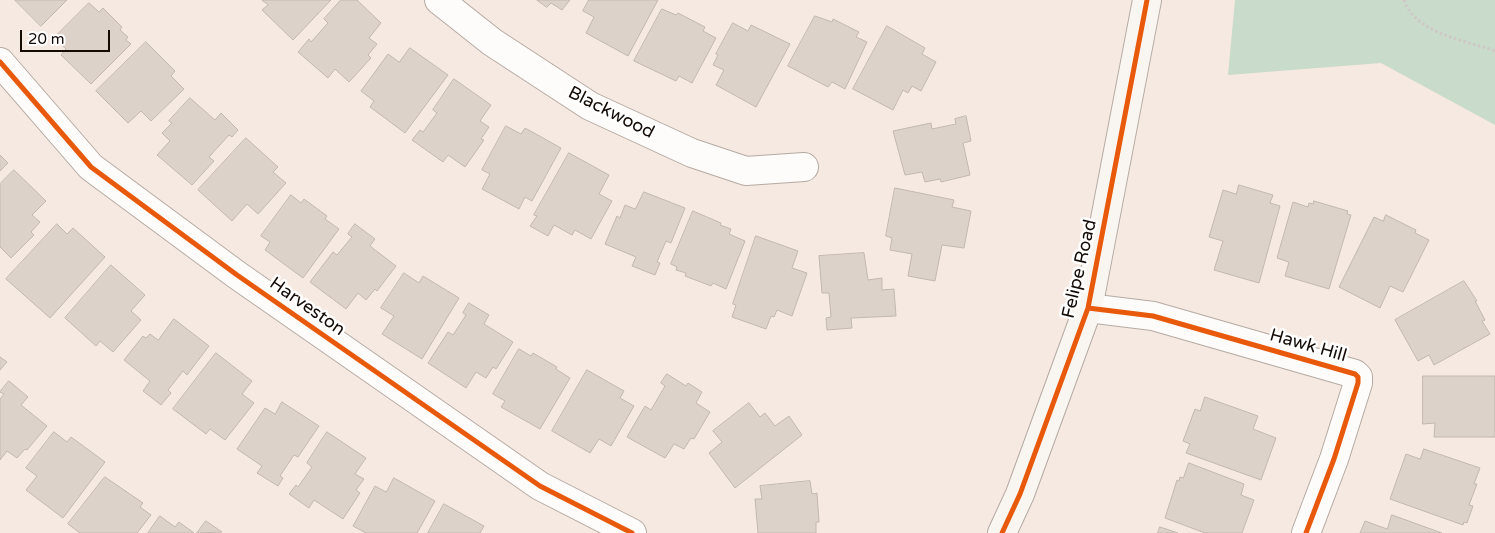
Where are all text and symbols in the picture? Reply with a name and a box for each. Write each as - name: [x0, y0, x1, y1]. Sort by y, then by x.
- scale bar: [22, 20, 112, 52]
- text: 20 m: [28, 30, 65, 48]
- street label: Blackwood: [564, 82, 658, 144]
- street label: Felipe Road: [1058, 217, 1102, 321]
- street label: Harveston: [265, 273, 349, 341]
- street label: Hawk Hill: [1267, 325, 1349, 367]

